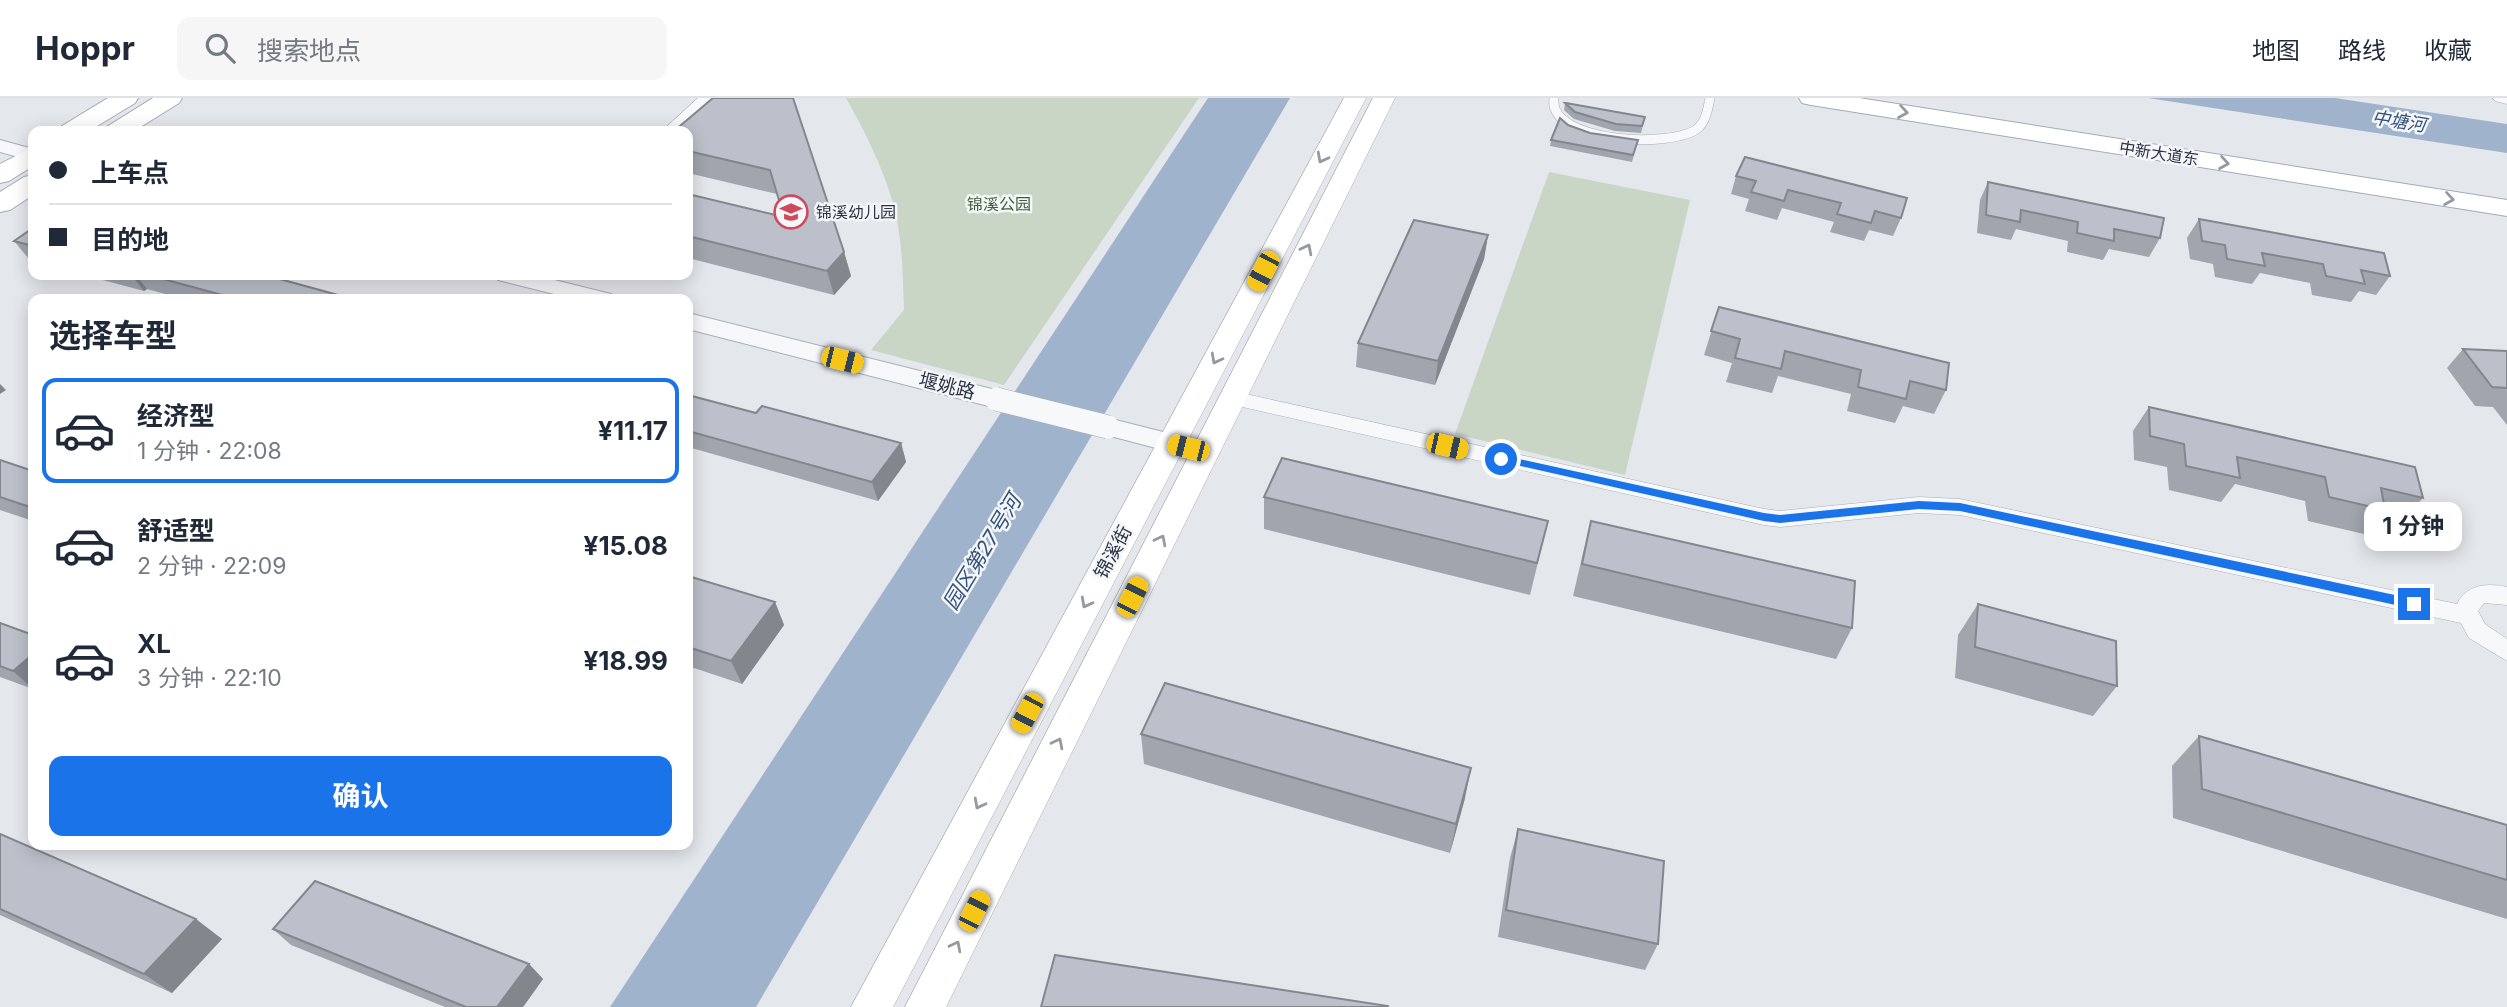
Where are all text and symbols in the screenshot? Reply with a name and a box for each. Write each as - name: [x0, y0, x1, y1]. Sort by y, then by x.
- search box: [177, 17, 667, 80]
- text: Hoppr: [35, 28, 135, 68]
- icon: search: [201, 29, 239, 67]
- text: 搜索地点: [257, 35, 361, 66]
- text: 地图: [2252, 36, 2300, 65]
- text: 路线: [2338, 36, 2386, 65]
- text: 收藏: [2424, 36, 2472, 65]
- one-way arrow: [1897, 105, 1909, 120]
- water label: 中塘河: [2371, 106, 2430, 136]
- street label: 中新大道东: [2118, 137, 2200, 169]
- one-way arrow: [1317, 151, 1331, 163]
- one-way arrow: [2219, 155, 2230, 170]
- text: 上车点: [91, 157, 169, 188]
- one-way arrow: [2443, 191, 2455, 206]
- school or university icon: 锦溪幼儿园: [772, 193, 810, 231]
- park label: 锦溪公园: [967, 194, 1031, 214]
- place label: 锦溪幼儿园: [816, 202, 896, 222]
- text: 目的地: [91, 224, 169, 255]
- one-way arrow: [1299, 244, 1313, 256]
- car: [1244, 248, 1283, 294]
- text: 选择车型: [49, 316, 177, 355]
- car: [820, 345, 865, 375]
- one-way arrow: [1210, 352, 1224, 364]
- street label: 堰姚路: [917, 368, 977, 404]
- icon: car: [53, 399, 116, 462]
- text: 经济型: [137, 400, 215, 431]
- text: ¥11.17: [598, 415, 668, 446]
- car: [1425, 431, 1470, 461]
- car: [1166, 433, 1211, 463]
- text: 1 分钟 · 22:08: [137, 437, 282, 465]
- route start: [1485, 443, 1517, 475]
- water label: 园区第27号河: [938, 487, 1028, 614]
- callout: 1 分钟: [2365, 503, 2463, 552]
- text: 1 分钟: [2382, 512, 2444, 540]
- icon: car: [53, 514, 116, 577]
- text: 舒适型: [137, 515, 215, 546]
- street label: 锦溪街: [1089, 521, 1137, 583]
- text: ¥15.08: [584, 530, 668, 561]
- one-way arrow: [1152, 535, 1166, 547]
- text: 2 分钟 · 22:09: [137, 552, 287, 580]
- car: [1114, 574, 1151, 620]
- route end: [2398, 588, 2430, 620]
- one-way arrow: [1080, 596, 1094, 608]
- text: XL: [137, 628, 171, 659]
- icon: car: [53, 629, 116, 692]
- text: ¥18.99: [583, 645, 668, 676]
- text: 3 分钟 · 22:10: [137, 664, 282, 692]
- car: [1008, 690, 1047, 736]
- one-way arrow: [1050, 738, 1064, 750]
- button: 确认: [49, 756, 672, 836]
- one-way arrow: [974, 797, 987, 809]
- car: [956, 888, 993, 934]
- one-way arrow: [947, 941, 961, 953]

